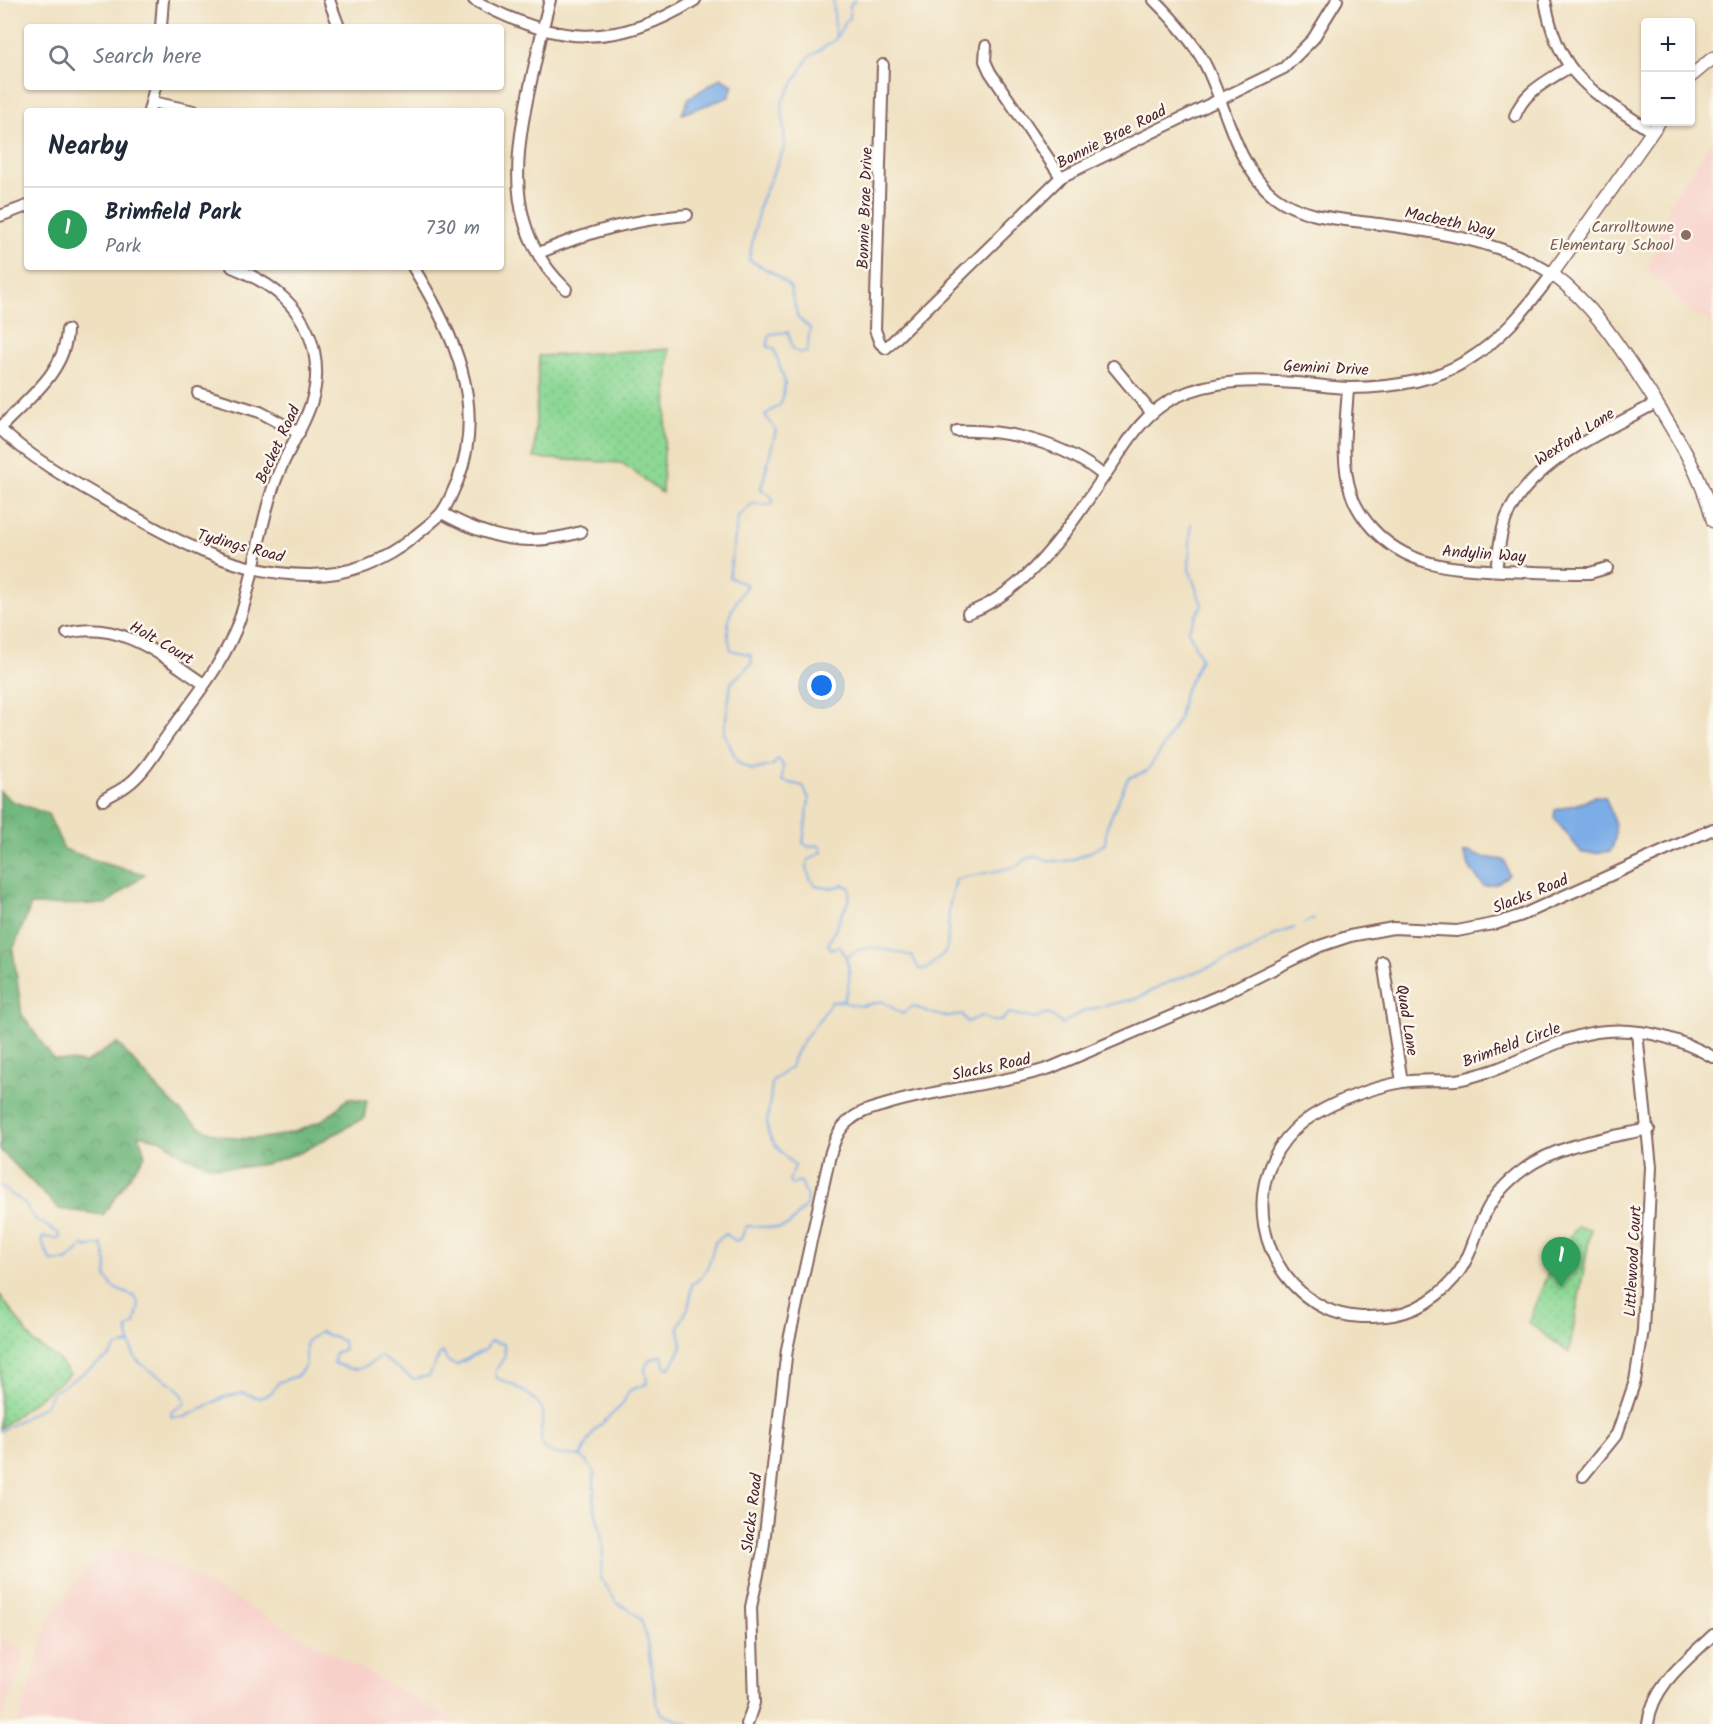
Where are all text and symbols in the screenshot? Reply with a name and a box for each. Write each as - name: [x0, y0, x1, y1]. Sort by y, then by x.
- map controls: [1641, 18, 1695, 126]
- button: +: [1641, 18, 1695, 72]
- search box: [24, 24, 504, 90]
- text: Search here: [93, 40, 201, 75]
- icon: search: [45, 41, 78, 74]
- button: −: [1641, 72, 1695, 126]
- street label: Bonnie Brae Road: [1052, 98, 1172, 176]
- text: Nearby: [48, 126, 128, 168]
- street label: Bonnie Brae Drive: [851, 147, 880, 269]
- text: Brimfield Park: [105, 196, 241, 231]
- street label: Macbeth Way: [1402, 201, 1498, 244]
- text: 1: [64, 213, 71, 245]
- text: 730 m: [425, 213, 480, 245]
- place label: Carrolltowne Elementary School: [1550, 215, 1674, 258]
- marker: Carrolltowne Elementary School: [1679, 228, 1693, 242]
- text: Park: [105, 231, 141, 263]
- street label: Gemini Drive: [1282, 354, 1369, 383]
- street label: Becket Road: [249, 400, 308, 488]
- street label: Wexford Lane: [1530, 402, 1620, 473]
- street label: Tydings Road: [194, 523, 288, 570]
- street label: Andylin Way: [1441, 539, 1527, 570]
- street label: Holt Court: [124, 615, 199, 672]
- your location: [807, 671, 836, 700]
- street label: Slacks Road: [1489, 867, 1573, 921]
- street label: Quad Lane: [1389, 983, 1424, 1058]
- street label: Brimfield Circle: [1459, 1016, 1564, 1075]
- street label: Slacks Road: [950, 1047, 1034, 1088]
- street label: Littlewood Court: [1618, 1204, 1649, 1318]
- pin: 1: [1542, 1238, 1580, 1287]
- street label: Slacks Road: [735, 1471, 770, 1554]

